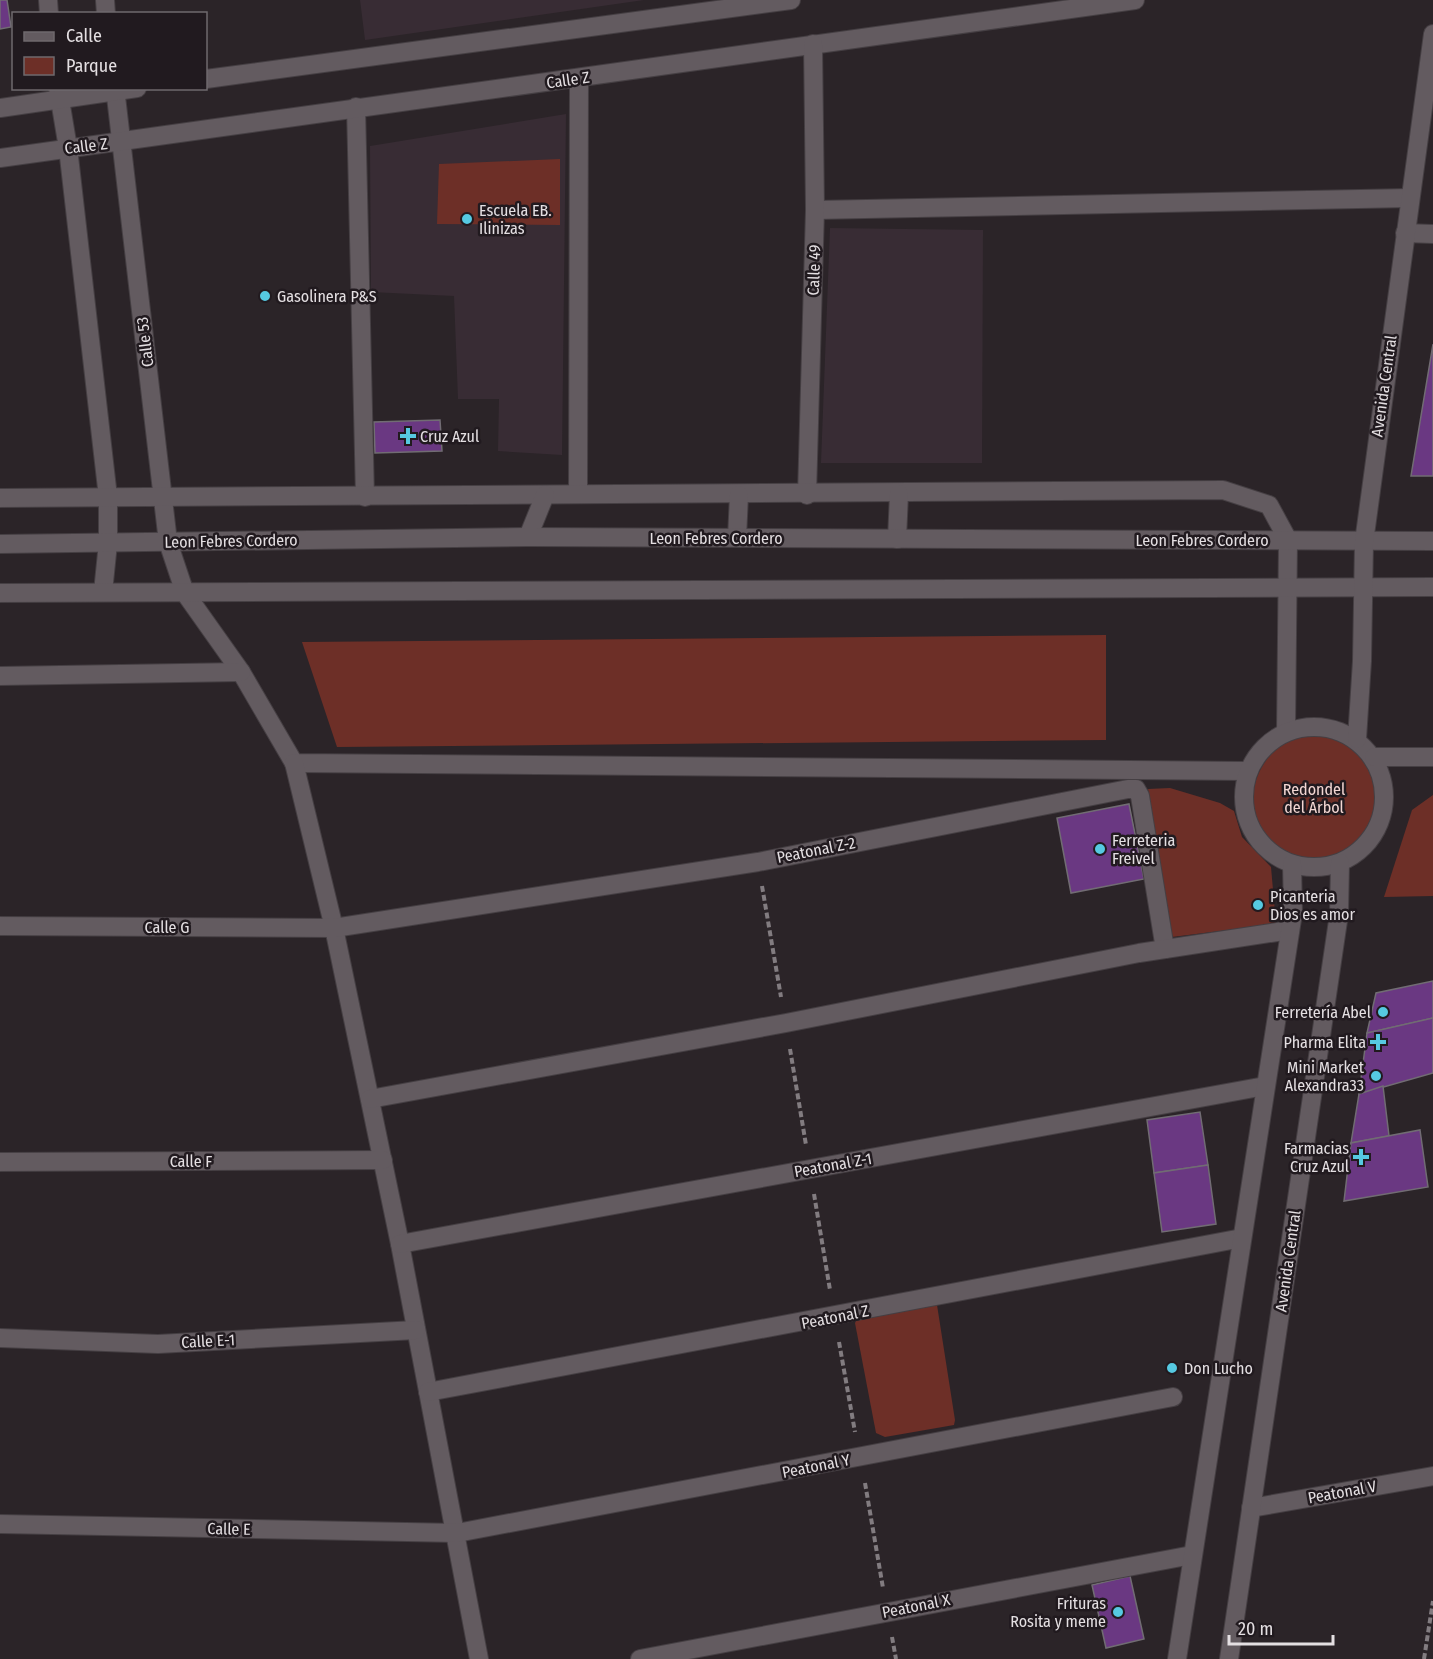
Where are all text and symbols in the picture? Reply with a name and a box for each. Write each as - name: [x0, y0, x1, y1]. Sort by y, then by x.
- legend: [12, 12, 207, 90]
- text: Calle: [66, 25, 102, 47]
- text: Parque: [66, 55, 117, 77]
- street label: Calle Z: [545, 68, 591, 92]
- street label: Calle Z: [63, 134, 109, 158]
- place label: Escuela EB. Ilinizas: [479, 201, 552, 238]
- marker: Escuela EB. Ilinizas: [460, 212, 474, 226]
- street label: Calle 49: [804, 244, 824, 296]
- place label: Gasolinera P&S: [277, 287, 377, 306]
- marker: Gasolinera P&S: [258, 289, 272, 303]
- street label: Calle 53: [133, 316, 157, 368]
- street label: Avenida Central: [1367, 334, 1401, 438]
- place label: Cruz Azul: [420, 427, 479, 446]
- marker: Cruz Azul: [401, 429, 415, 443]
- street label: Leon Febres Cordero: [649, 529, 783, 548]
- street label: Leon Febres Cordero: [164, 530, 298, 552]
- street label: Leon Febres Cordero: [1135, 531, 1269, 550]
- park label: Redondel del Árbol: [1283, 780, 1345, 817]
- place label: Ferreteria Freivel: [1112, 831, 1175, 868]
- street label: Peatonal Z-2: [775, 833, 857, 867]
- marker: Ferreteria Freivel: [1093, 842, 1107, 856]
- place label: Picanteria Dios es amor: [1270, 887, 1355, 924]
- marker: Picanteria Dios es amor: [1251, 898, 1265, 912]
- street label: Calle G: [145, 918, 189, 937]
- place label: Ferretería Abel: [1275, 1003, 1371, 1022]
- marker: Ferretería Abel: [1376, 1005, 1390, 1019]
- place label: Pharma Elita: [1284, 1033, 1366, 1052]
- marker: Pharma Elita: [1371, 1035, 1385, 1049]
- place label: Mini Market Alexandra33: [1285, 1058, 1365, 1095]
- marker: Mini Market Alexandra33: [1369, 1069, 1383, 1083]
- place label: Farmacias Cruz Azul: [1284, 1139, 1349, 1176]
- street label: Peatonal Z-1: [793, 1149, 873, 1181]
- marker: Farmacias Cruz Azul: [1354, 1150, 1368, 1164]
- street label: Calle F: [170, 1152, 212, 1171]
- street label: Avenida Central: [1271, 1209, 1305, 1313]
- street label: Peatonal Z: [800, 1301, 870, 1333]
- street label: Calle E-1: [181, 1330, 235, 1352]
- place label: Don Lucho: [1184, 1359, 1253, 1378]
- marker: Don Lucho: [1165, 1361, 1179, 1375]
- street label: Peatonal Y: [780, 1450, 852, 1482]
- street label: Peatonal V: [1306, 1476, 1379, 1507]
- street label: Calle E: [207, 1519, 251, 1539]
- street label: Peatonal X: [880, 1590, 952, 1622]
- place label: Frituras Rosita y meme: [1010, 1594, 1106, 1631]
- marker: Frituras Rosita y meme: [1111, 1605, 1125, 1619]
- scale bar: [1229, 1608, 1332, 1646]
- text: 20 m: [1238, 1618, 1273, 1640]

